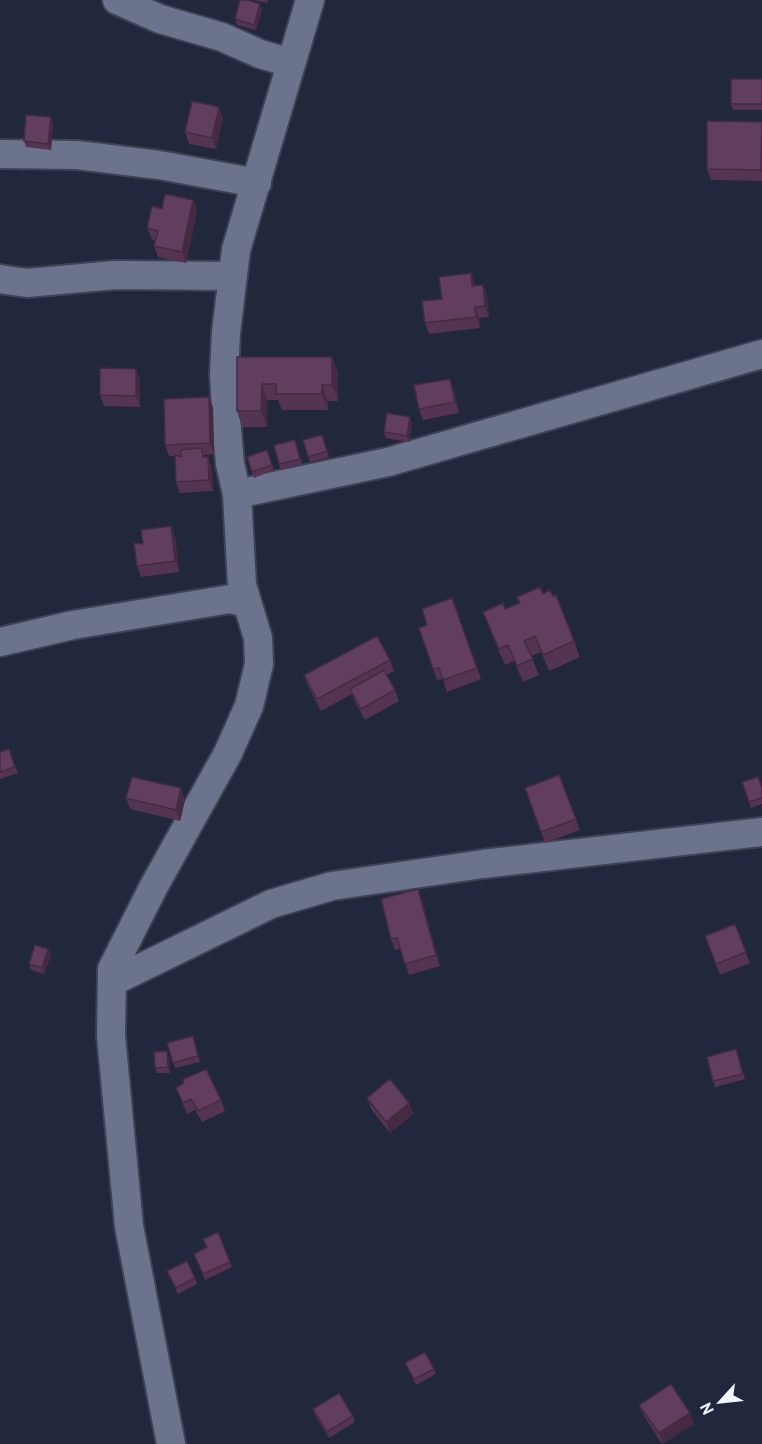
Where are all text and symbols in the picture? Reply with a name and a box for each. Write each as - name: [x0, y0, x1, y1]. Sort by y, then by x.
- north arrow: [690, 1372, 750, 1432]
- text: N: [695, 1400, 718, 1418]

